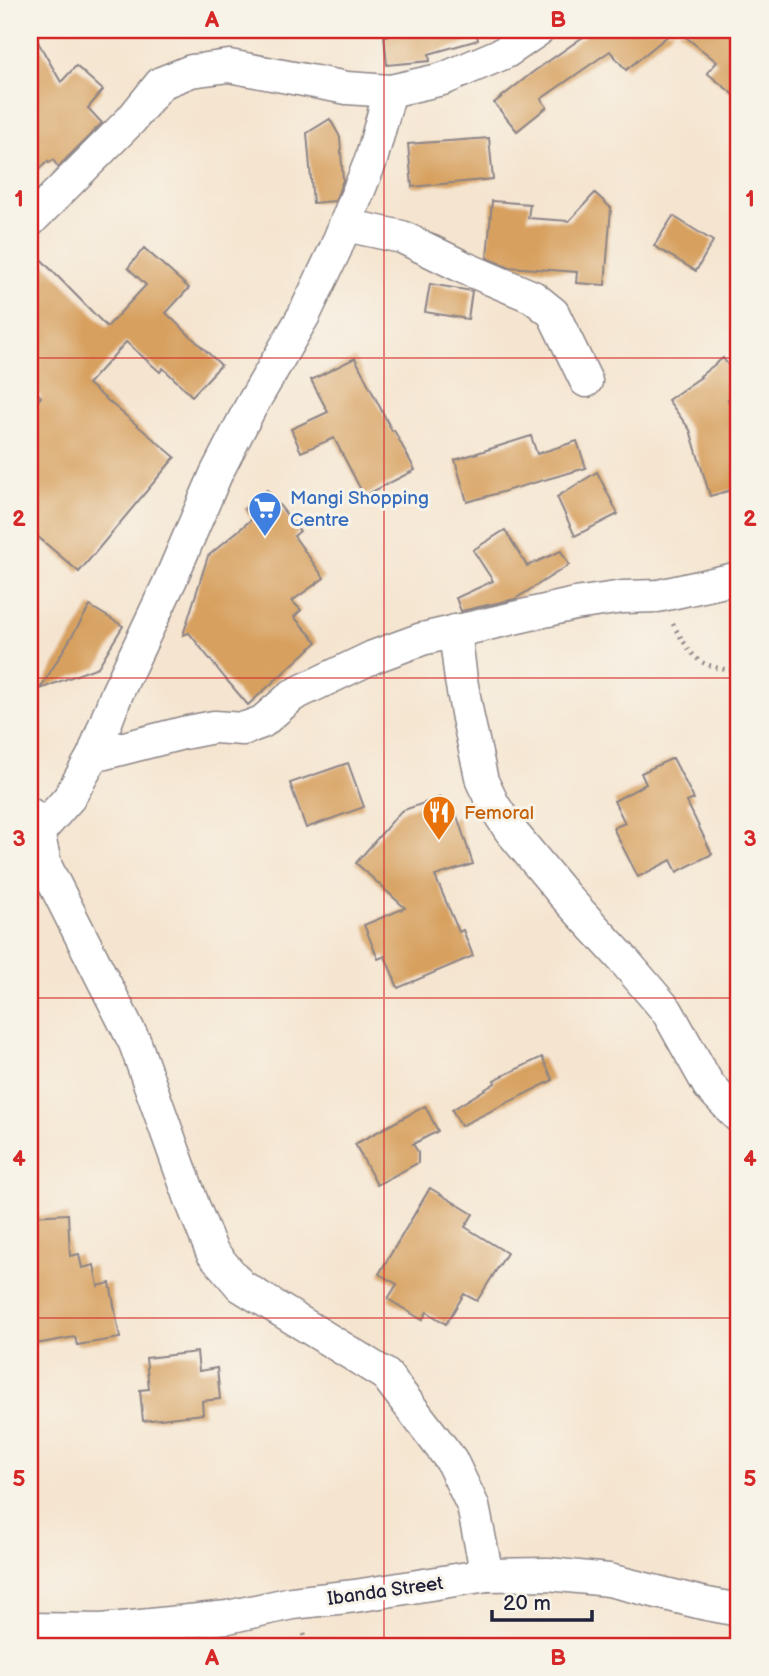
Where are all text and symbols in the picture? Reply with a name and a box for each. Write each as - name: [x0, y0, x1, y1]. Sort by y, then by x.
- text: A: [204, 6, 220, 34]
- text: B: [550, 6, 566, 34]
- text: 1: [14, 185, 24, 213]
- text: 1: [745, 185, 755, 213]
- place label: Mangi Shopping Centre: [290, 487, 429, 532]
- supermarket icon: Mangi Shopping Centre: [246, 489, 284, 538]
- text: 2: [12, 505, 26, 533]
- text: 2: [743, 505, 757, 533]
- restaurant icon: Femoral: [420, 793, 458, 842]
- place label: Femoral: [464, 802, 534, 825]
- text: 3: [12, 825, 26, 853]
- text: 3: [743, 825, 757, 853]
- text: 4: [12, 1145, 26, 1173]
- text: 4: [743, 1145, 757, 1173]
- text: 5: [12, 1465, 26, 1493]
- text: 5: [743, 1465, 757, 1493]
- street label: Ibanda Street: [326, 1572, 445, 1611]
- scale bar: [492, 1578, 592, 1622]
- text: 20 m: [503, 1591, 551, 1616]
- text: A: [204, 1644, 220, 1672]
- text: B: [550, 1644, 566, 1672]

